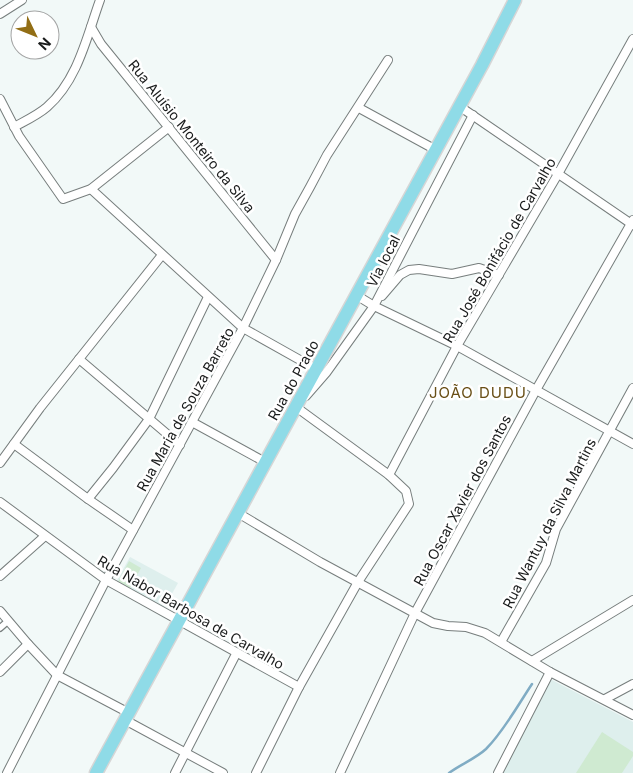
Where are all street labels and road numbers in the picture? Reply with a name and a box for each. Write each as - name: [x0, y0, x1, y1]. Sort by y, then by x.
- street label: Rua Aluísio Monteiro da Silva: [125, 56, 259, 216]
- street label: Rua José Bonifácio de Carvalho: [439, 155, 559, 345]
- street label: Via local: [363, 232, 403, 290]
- street label: Rua Maria de Souza Barreto: [133, 324, 237, 494]
- street label: Rua do Prado: [264, 337, 322, 423]
- street label: Rua Oscar Xavier dos Santos: [410, 412, 514, 588]
- street label: Rua Wantuy da Silva Martins: [499, 435, 599, 611]
- street label: Rua Nabor Barbosa de Carvalho: [95, 552, 287, 672]

